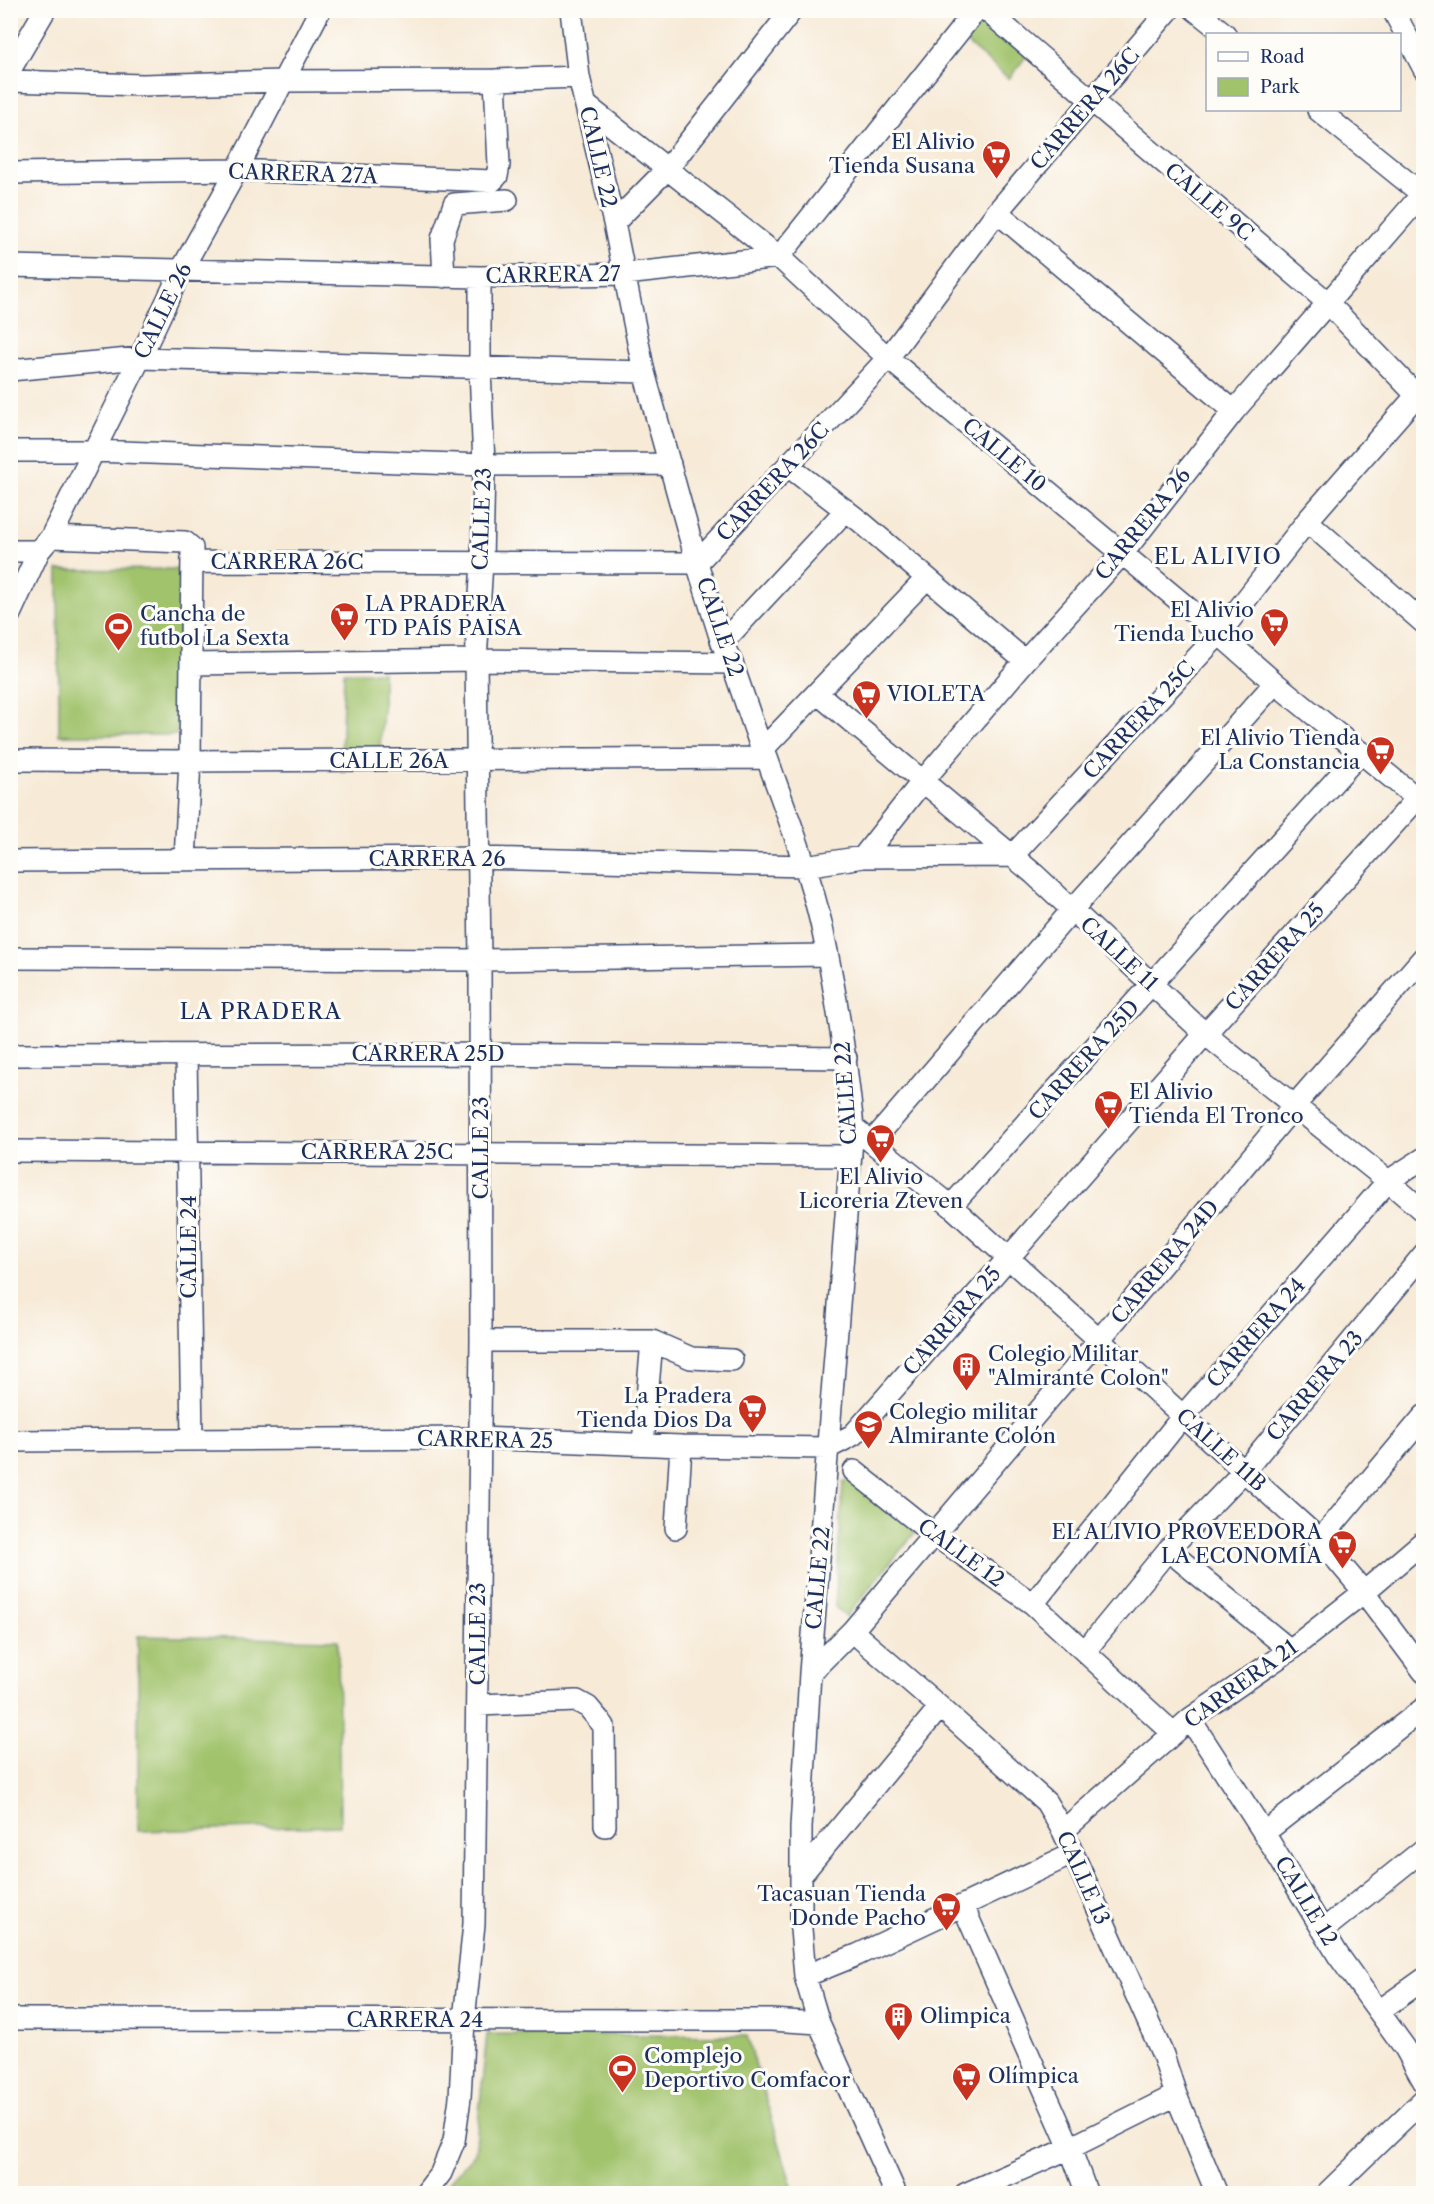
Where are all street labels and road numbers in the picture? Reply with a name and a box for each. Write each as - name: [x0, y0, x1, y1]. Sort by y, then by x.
- street label: CARRERA 26C: [1025, 43, 1144, 175]
- street label: CALLE 22: [575, 104, 622, 210]
- street label: CALLE 9C: [1160, 157, 1259, 246]
- street label: CARRERA 27A: [228, 158, 379, 189]
- street label: CALLE 26: [129, 259, 197, 363]
- street label: CARRERA 27: [485, 261, 621, 288]
- street label: CALLE 10: [957, 412, 1051, 497]
- street label: CARRERA 26C: [711, 417, 834, 546]
- street label: CARRERA 26: [1090, 463, 1195, 585]
- street label: CALLE 23: [467, 467, 496, 571]
- street label: CARRERA 26C: [210, 549, 364, 574]
- street label: CALLE 22: [692, 574, 749, 680]
- street label: CARRERA 25C: [1078, 655, 1200, 784]
- street label: CALLE 26A: [329, 748, 449, 773]
- street label: CARRERA 26: [368, 846, 506, 871]
- street label: CARRERA 25: [1220, 898, 1329, 1016]
- street label: CALLE 11: [1075, 911, 1163, 996]
- street label: CARRERA 25D: [1023, 994, 1144, 1125]
- street label: CARRERA 25D: [351, 1041, 505, 1066]
- street label: CALLE 22: [829, 1041, 862, 1146]
- street label: CALLE 23: [468, 1097, 493, 1199]
- street label: CARRERA 25C: [301, 1139, 453, 1164]
- street label: CALLE 24: [176, 1195, 201, 1299]
- street label: CARRERA 24D: [1106, 1195, 1224, 1329]
- street label: CARRERA 25: [898, 1261, 1006, 1380]
- street label: CARRERA 24: [1201, 1273, 1310, 1393]
- street label: CARRERA 23: [1261, 1325, 1368, 1446]
- street label: CALLE 11B: [1171, 1403, 1271, 1496]
- street label: CARRERA 25: [417, 1426, 553, 1453]
- street label: CALLE 12: [913, 1513, 1009, 1592]
- street label: CALLE 22: [801, 1525, 834, 1631]
- street label: CALLE 23: [465, 1583, 490, 1685]
- street label: CARRERA 21: [1179, 1634, 1302, 1733]
- street label: CALLE 13: [1052, 1827, 1115, 1928]
- street label: CALLE 12: [1270, 1851, 1343, 1950]
- street label: CARRERA 24: [347, 2007, 483, 2032]

